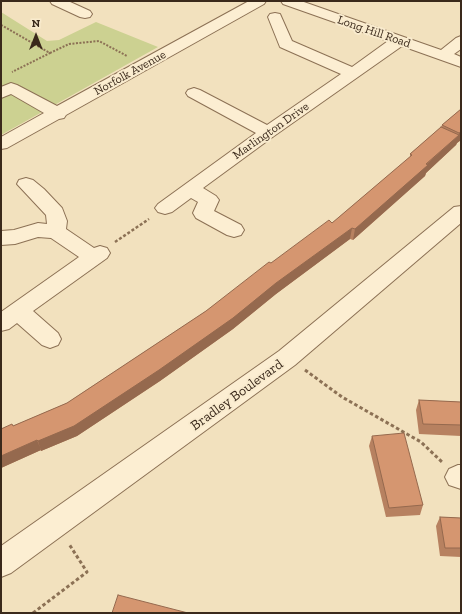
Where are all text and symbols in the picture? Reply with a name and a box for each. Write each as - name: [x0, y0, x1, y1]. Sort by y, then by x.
- street label: Long Hill Road: [336, 13, 412, 51]
- north arrow: [16, 16, 56, 56]
- text: N: [32, 17, 40, 30]
- street label: Norfolk Avenue: [92, 47, 168, 99]
- street label: Marlington Drive: [230, 99, 312, 163]
- street label: Bradley Boulevard: [187, 356, 287, 434]

